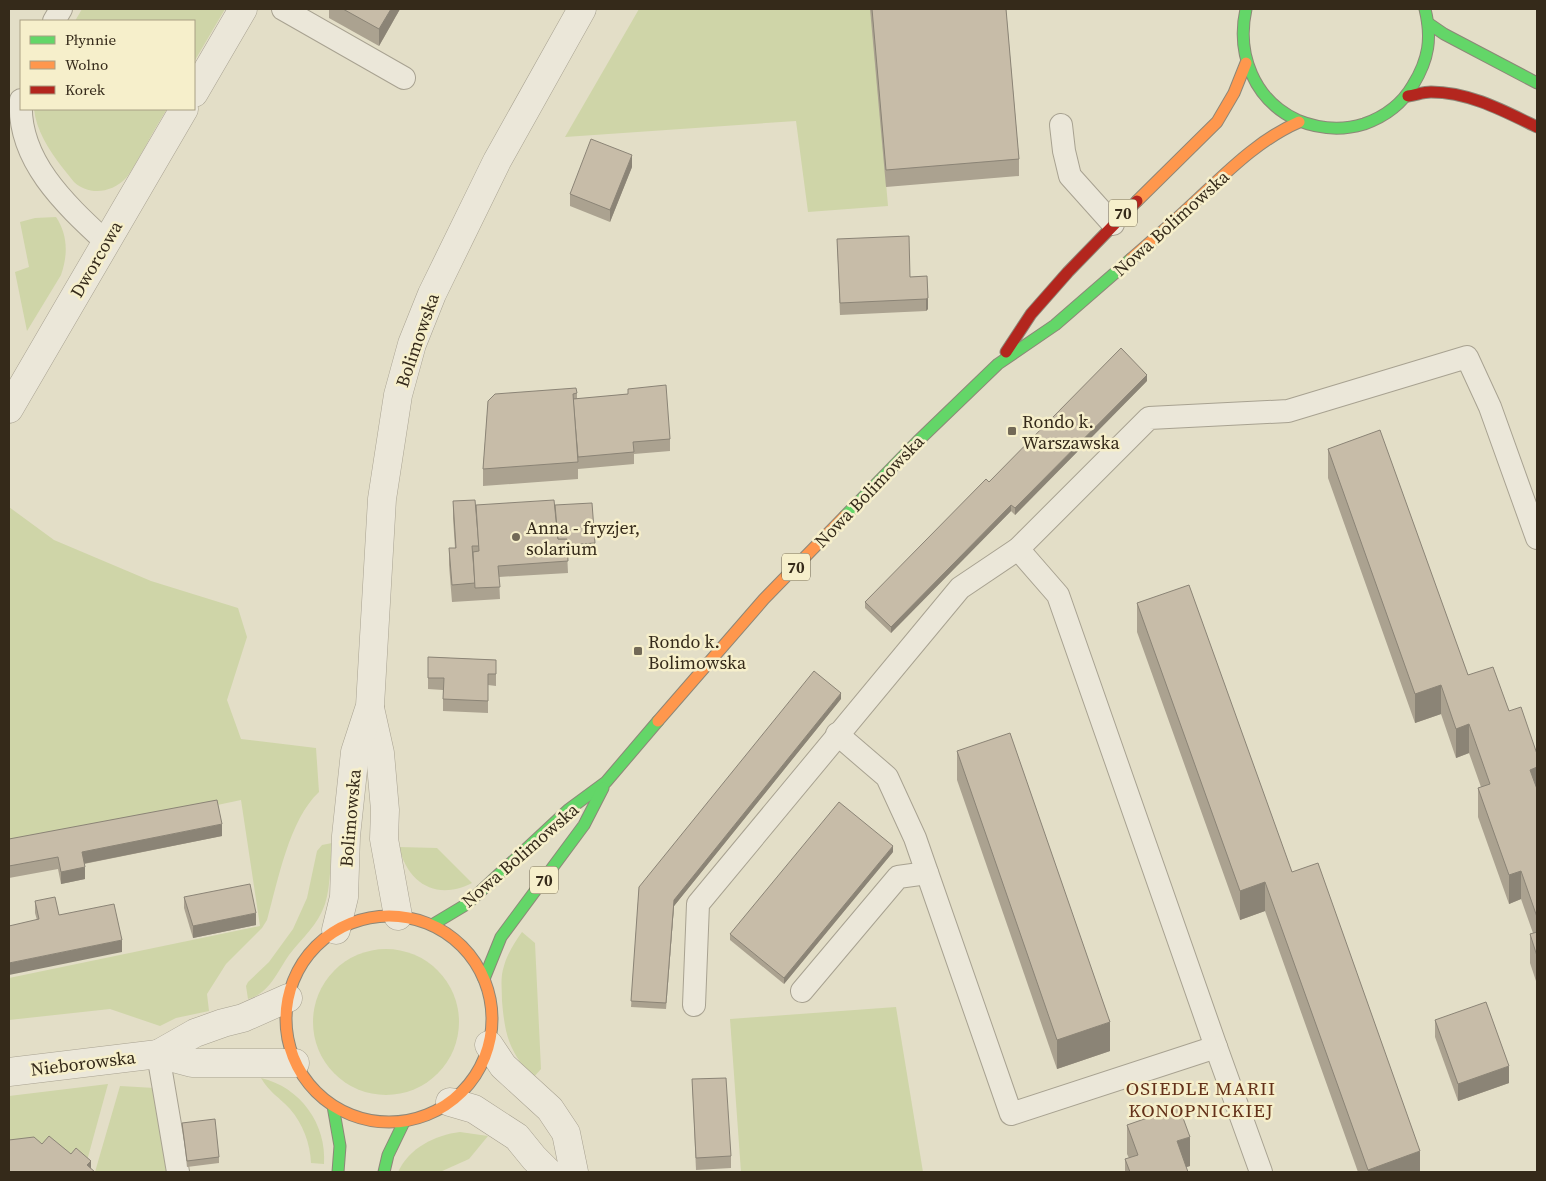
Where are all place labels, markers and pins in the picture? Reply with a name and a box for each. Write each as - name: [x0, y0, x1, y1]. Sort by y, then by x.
- place label: Rondo k. Warszawska: [1022, 409, 1120, 455]
- marker: Rondo k. Warszawska: [1006, 425, 1018, 437]
- place label: Anna - fryzjer, solarium: [526, 515, 640, 561]
- marker: Anna - fryzjer, solarium: [510, 531, 522, 543]
- place label: Rondo k. Bolimowska: [648, 629, 747, 675]
- marker: Rondo k. Bolimowska: [632, 645, 644, 657]

